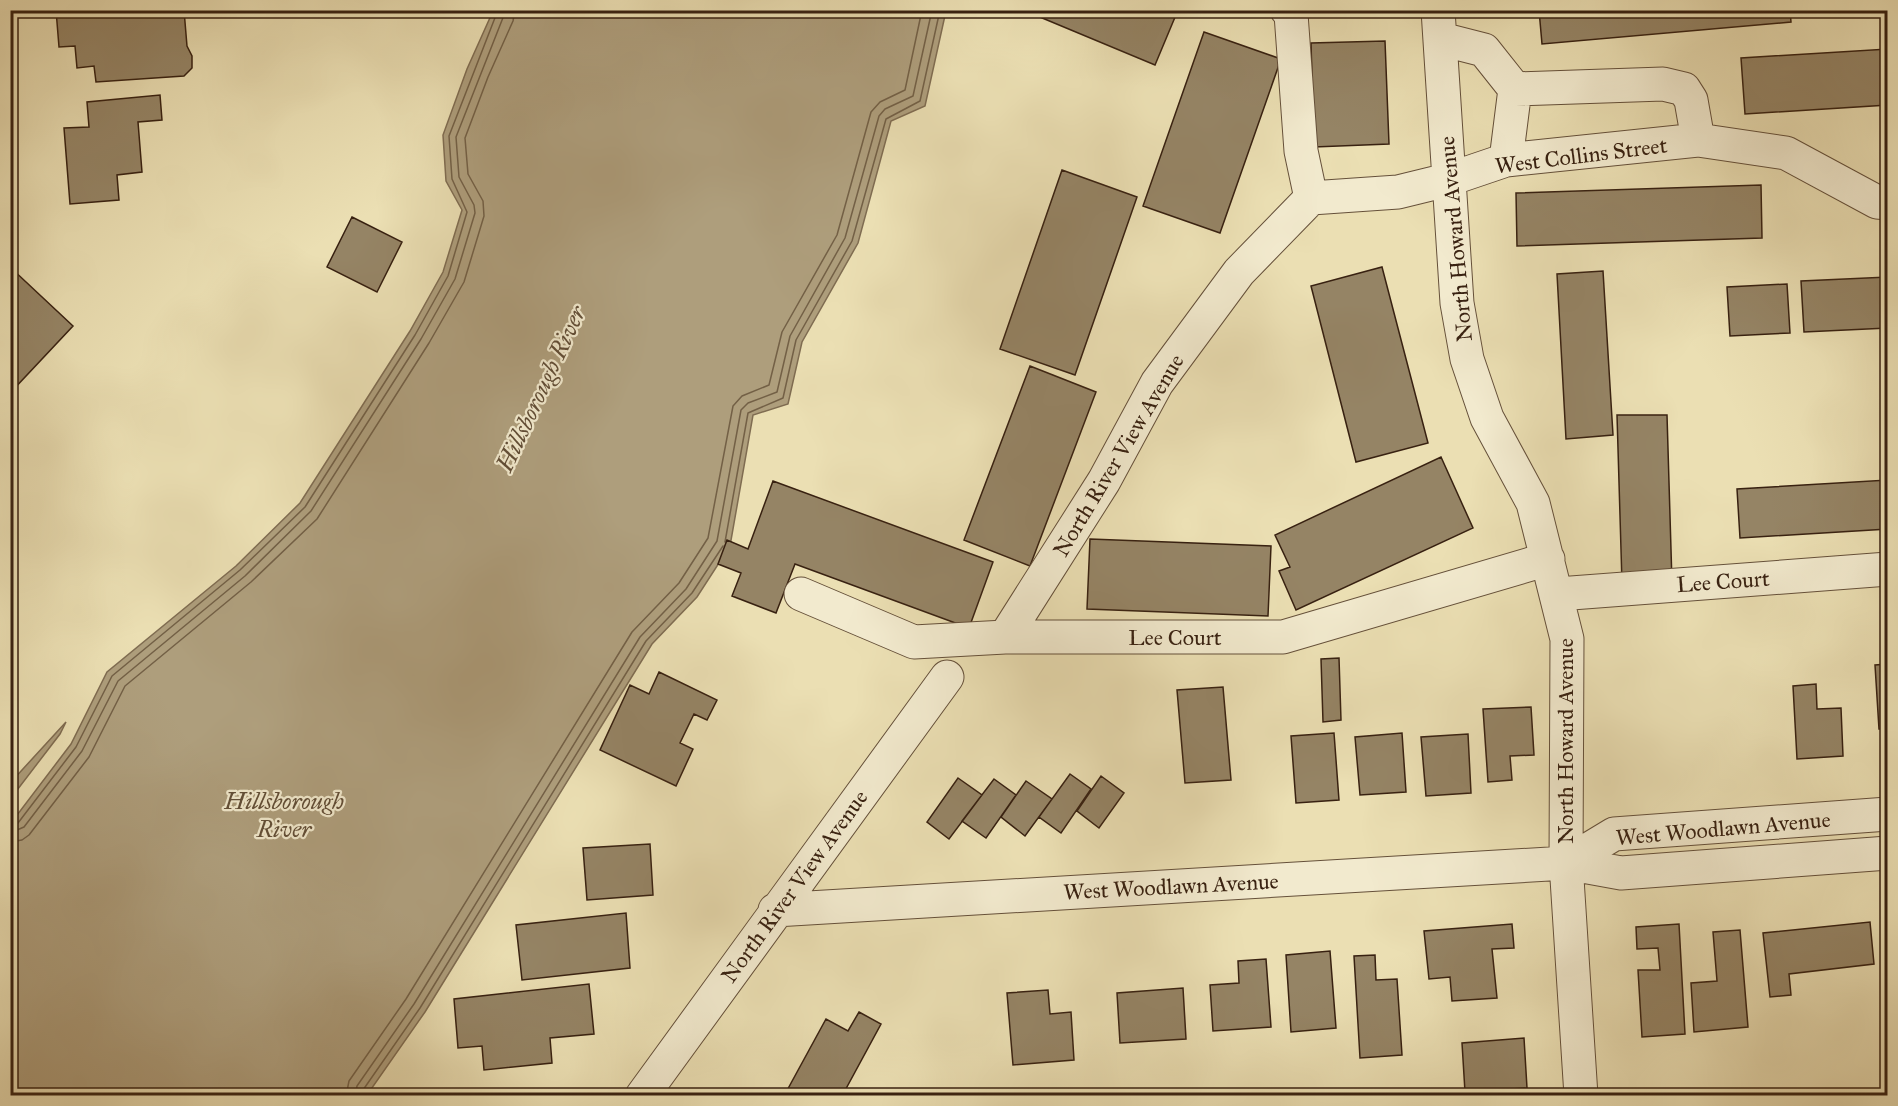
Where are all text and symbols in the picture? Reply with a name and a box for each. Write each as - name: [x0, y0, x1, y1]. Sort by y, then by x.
- street label: West Collins Street: [1493, 132, 1669, 179]
- street label: North Howard Avenue: [1433, 135, 1478, 343]
- water label: Hillsborough River: [489, 299, 593, 478]
- street label: North River View Avenue: [1047, 349, 1190, 562]
- street label: Lee Court: [1676, 565, 1771, 598]
- street label: Lee Court: [1128, 624, 1222, 651]
- street label: North Howard Avenue: [1552, 638, 1579, 844]
- street label: North River View Avenue: [715, 785, 873, 988]
- water label: Hillsborough River: [223, 786, 344, 844]
- street label: West Woodlawn Avenue: [1615, 806, 1832, 851]
- street label: West Woodlawn Avenue: [1063, 867, 1279, 906]

